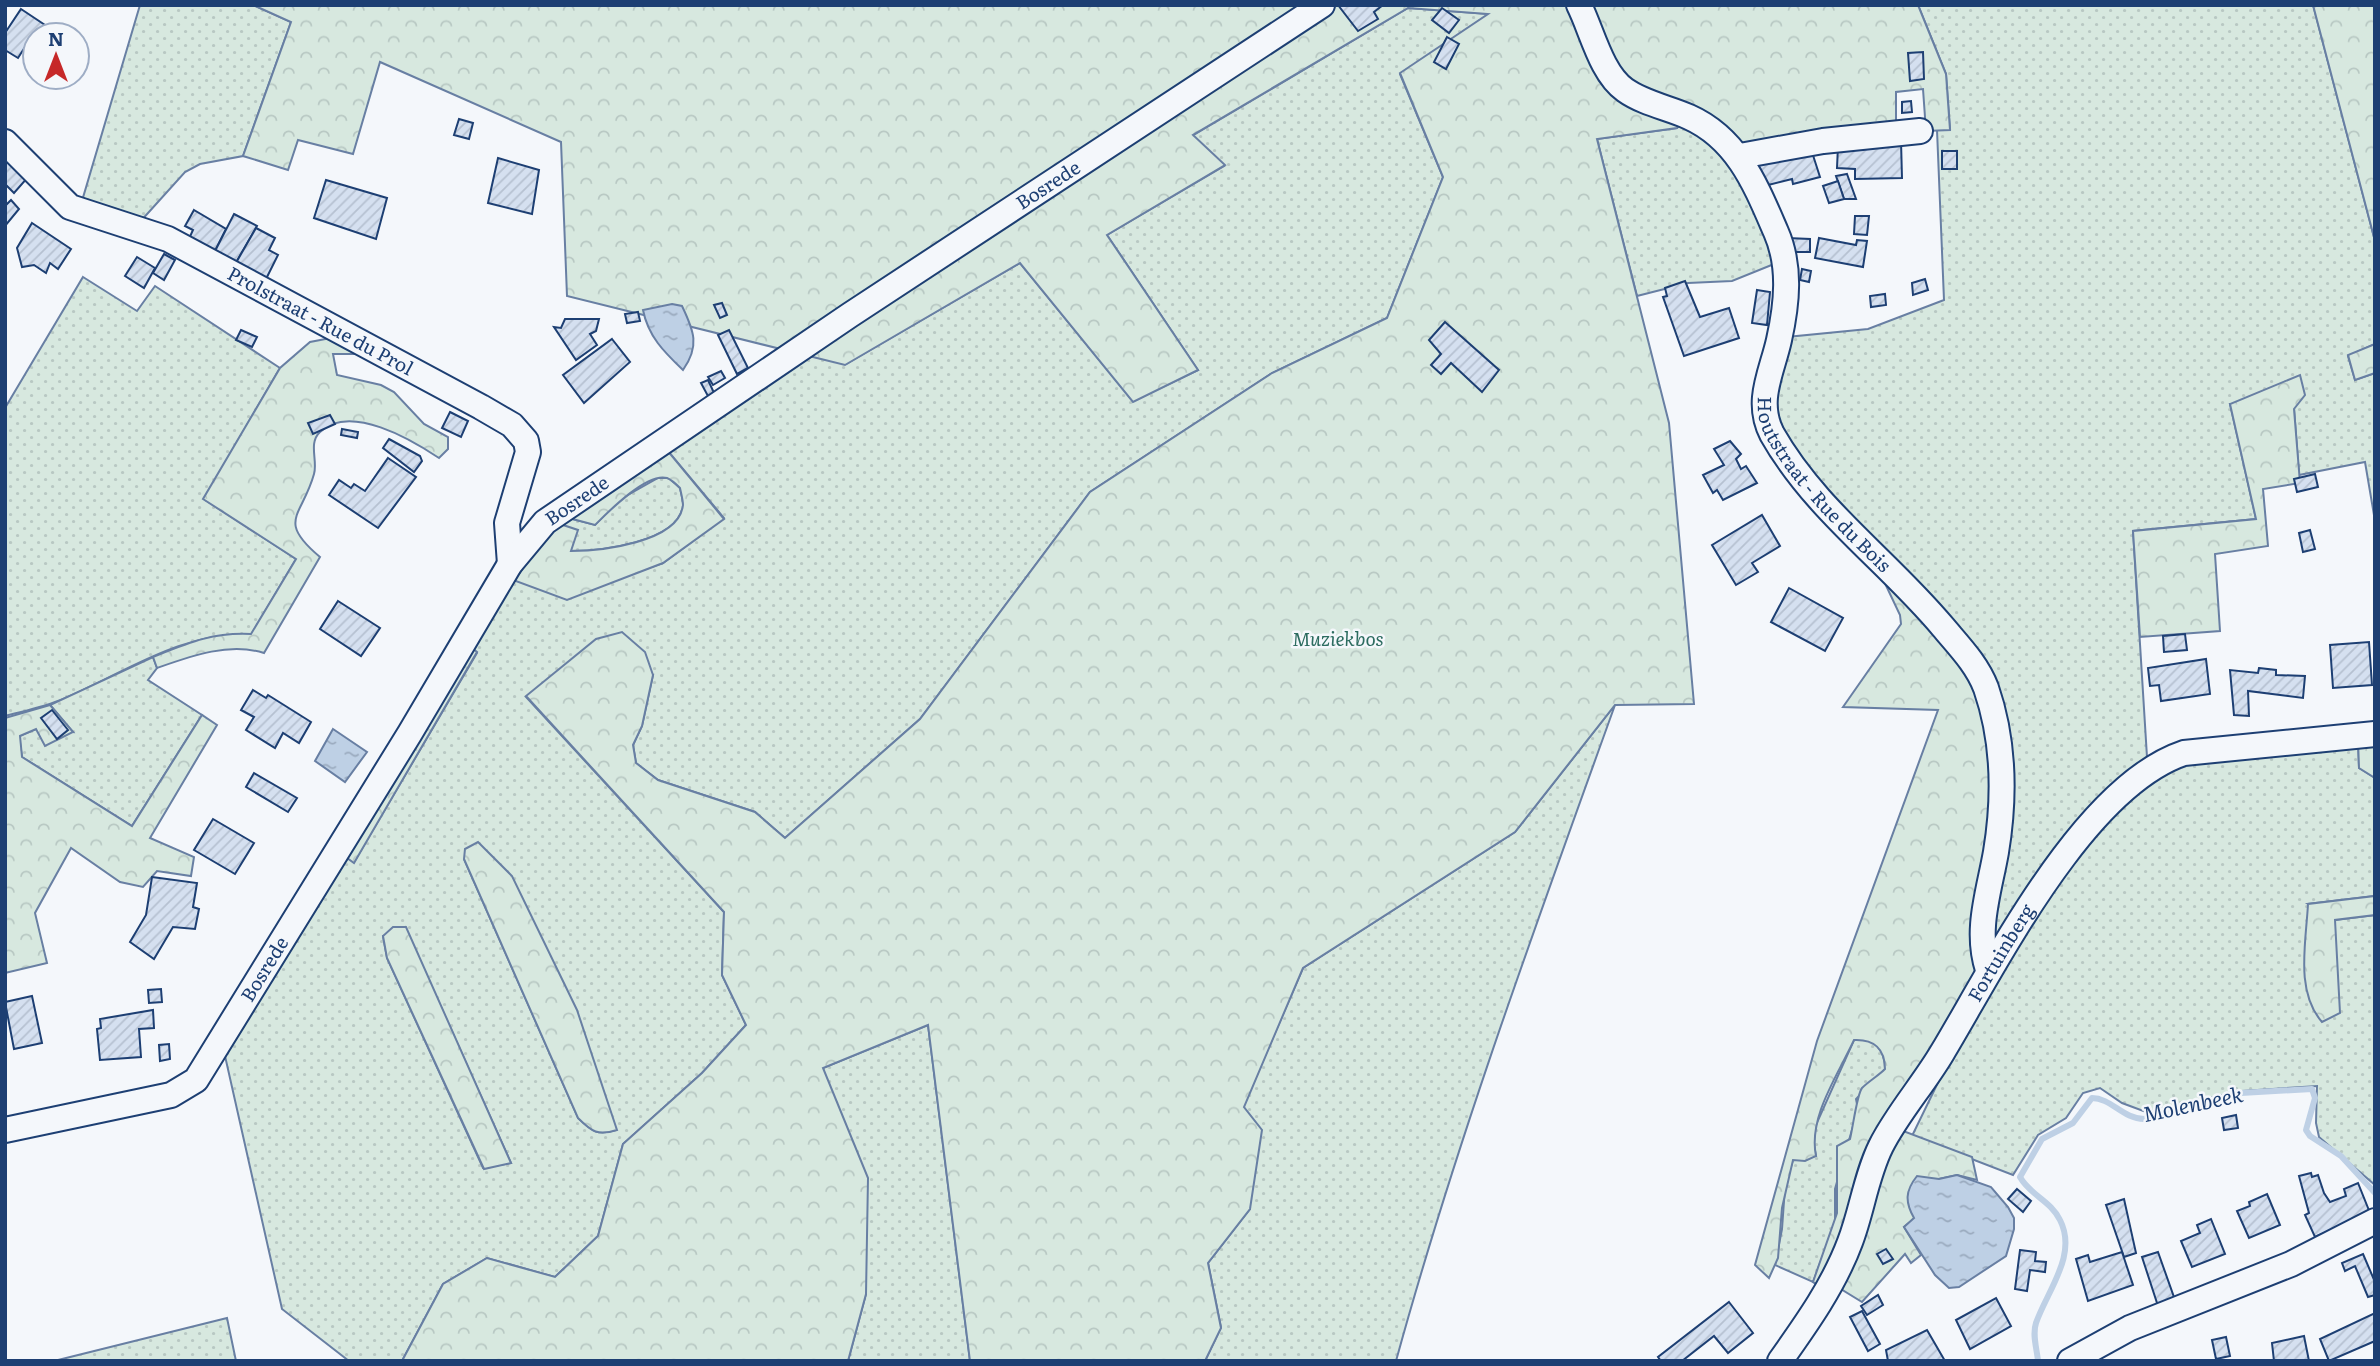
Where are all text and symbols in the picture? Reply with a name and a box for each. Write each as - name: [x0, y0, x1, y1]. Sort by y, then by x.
- north arrow: [21, 21, 91, 91]
- text: N: [48, 24, 64, 52]
- street label: Bosrede: [1010, 153, 1085, 216]
- street label: Prolstraat - Rue du Prol: [223, 259, 419, 381]
- street label: Houtstraat - Rue du Bois: [1752, 396, 1899, 578]
- street label: Bosrede: [539, 468, 614, 531]
- park label: Muziekbos: [1292, 624, 1384, 652]
- street label: Fortuinberg: [1960, 898, 2041, 1006]
- street label: Bosrede: [233, 931, 294, 1007]
- water label: Molenbeek: [2140, 1077, 2246, 1128]

